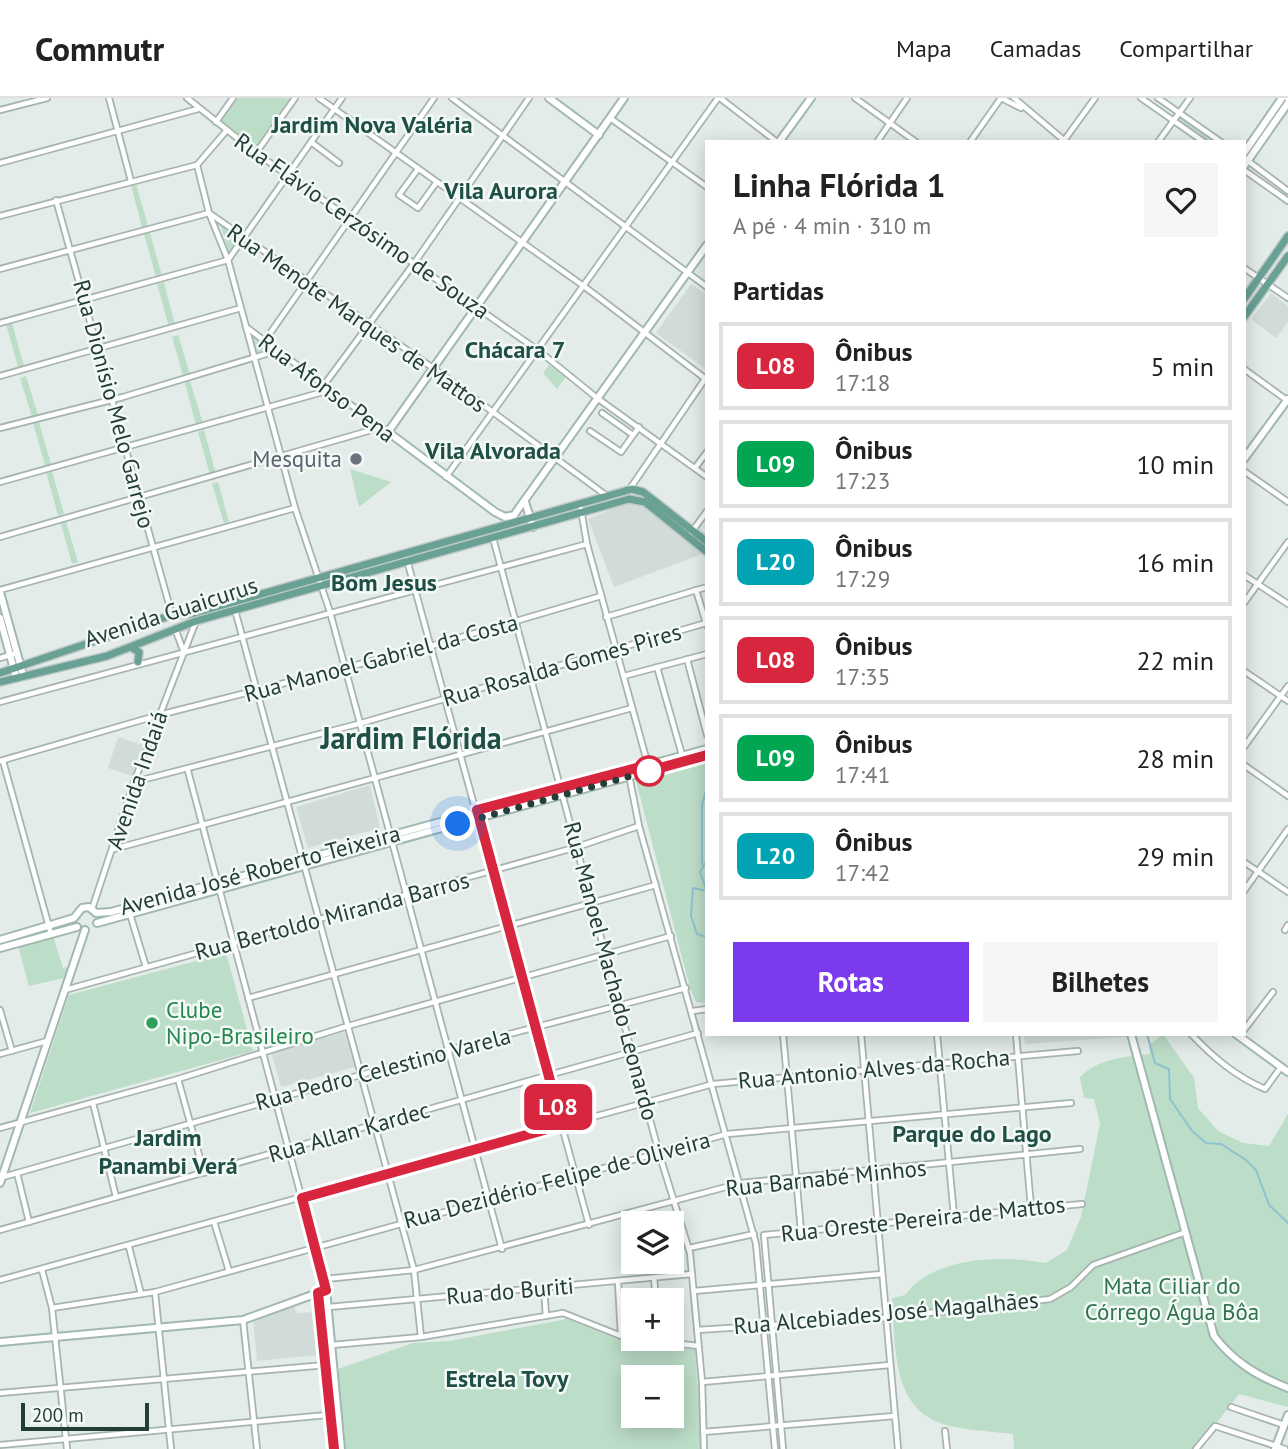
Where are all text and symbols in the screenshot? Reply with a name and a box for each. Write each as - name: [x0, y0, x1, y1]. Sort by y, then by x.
- text: Commutr: [35, 27, 164, 70]
- text: Mapa: [896, 33, 952, 64]
- text: Camadas: [990, 33, 1081, 64]
- text: Compartilhar: [1119, 33, 1253, 64]
- district label: Jardim Nova Valéria: [270, 109, 473, 140]
- street label: Rua Flávio Cerzósimo de Souza: [229, 126, 496, 325]
- text: Linha Flórida 1: [733, 163, 945, 206]
- button: heart: [1144, 163, 1218, 237]
- district label: Vila Aurora: [443, 175, 558, 206]
- text: A pé · 4 min · 310 m: [733, 211, 931, 240]
- street label: Rua Menote Marques de Mattos: [222, 217, 493, 418]
- text: Partidas: [733, 274, 824, 307]
- street label: Rua Dionísio Melo Garrejo: [67, 276, 162, 531]
- street label: Rua Afonso Pena: [253, 327, 402, 449]
- district label: Chácara 7: [465, 334, 565, 365]
- text: Ônibus: [835, 335, 912, 368]
- text: L08: [756, 350, 795, 381]
- text: 5 min: [1151, 350, 1214, 383]
- text: 17:18: [835, 368, 890, 397]
- text: Ônibus: [835, 433, 912, 466]
- district label: Vila Alvorada: [424, 435, 561, 466]
- place label: Mesquita: [252, 444, 342, 473]
- text: L09: [756, 448, 795, 479]
- text: 10 min: [1136, 448, 1214, 481]
- marker: Mesquita: [348, 451, 364, 467]
- text: 17:23: [835, 466, 890, 495]
- text: Ônibus: [835, 531, 912, 564]
- text: L20: [756, 546, 795, 577]
- text: 16 min: [1136, 546, 1214, 579]
- text: 17:29: [835, 564, 890, 593]
- district label: Bom Jesus: [331, 567, 437, 598]
- street label: Avenida Guaicurus: [81, 570, 261, 653]
- street label: Rua Manoel Gabriel da Costa: [241, 607, 521, 708]
- street label: Rua Rosalda Gomes Pires: [439, 617, 684, 712]
- text: Ônibus: [835, 629, 912, 662]
- text: L08: [756, 644, 795, 675]
- text: 22 min: [1136, 644, 1214, 677]
- text: 17:35: [835, 662, 890, 691]
- street label: Avenida Indaiá: [99, 707, 174, 853]
- district label: Jardim Flórida: [319, 718, 502, 757]
- text: Ônibus: [835, 727, 912, 760]
- text: L09: [756, 742, 795, 773]
- text: 28 min: [1136, 742, 1214, 775]
- unlabelled marker: [634, 756, 664, 786]
- text: 17:41: [835, 760, 890, 789]
- your location: [440, 806, 475, 841]
- street label: Avenida José Roberto Teixeira: [116, 818, 403, 921]
- street label: Rua Manoel Machado Leonardo: [558, 818, 665, 1123]
- text: Ônibus: [835, 825, 912, 858]
- text: L20: [756, 840, 795, 871]
- text: 29 min: [1136, 840, 1214, 873]
- text: 17:42: [835, 858, 890, 887]
- street label: Rua Bertoldo Miranda Barros: [191, 865, 472, 966]
- button: Rotas: [733, 942, 969, 1022]
- button: Bilhetes: [983, 942, 1218, 1022]
- place label: Clube Nipo-Brasileiro: [166, 995, 314, 1050]
- marker: Clube Nipo-Brasileiro: [144, 1015, 160, 1031]
- street label: Rua Pedro Celestino Varela: [252, 1020, 514, 1117]
- street label: Rua Antonio Alves da Rocha: [737, 1042, 1011, 1095]
- line badge: L08: [518, 1084, 598, 1130]
- text: L08: [538, 1091, 578, 1122]
- street label: Rua Allan Kardec: [265, 1095, 433, 1168]
- district label: Parque do Lago: [892, 1118, 1052, 1149]
- district label: Jardim Panambi Verá: [98, 1122, 238, 1181]
- street label: Rua Dezidério Felipe de Oliveira: [400, 1125, 713, 1234]
- street label: Rua Barnabé Minhos: [724, 1153, 928, 1202]
- street label: Rua Oreste Pereira de Mattos: [779, 1189, 1066, 1248]
- map controls: [621, 1211, 684, 1428]
- button: layers: [621, 1211, 684, 1274]
- street label: Rua do Buriti: [445, 1270, 575, 1311]
- park label: Mata Ciliar do Córrego Água Bôa: [1085, 1271, 1259, 1326]
- street label: Rua Alcebiades José Magalhães: [732, 1285, 1040, 1340]
- button: +: [621, 1288, 684, 1351]
- district label: Estrela Tovy: [446, 1363, 569, 1394]
- button: −: [621, 1365, 684, 1428]
- scale bar: [21, 1400, 149, 1432]
- text: 200 m: [32, 1403, 84, 1427]

